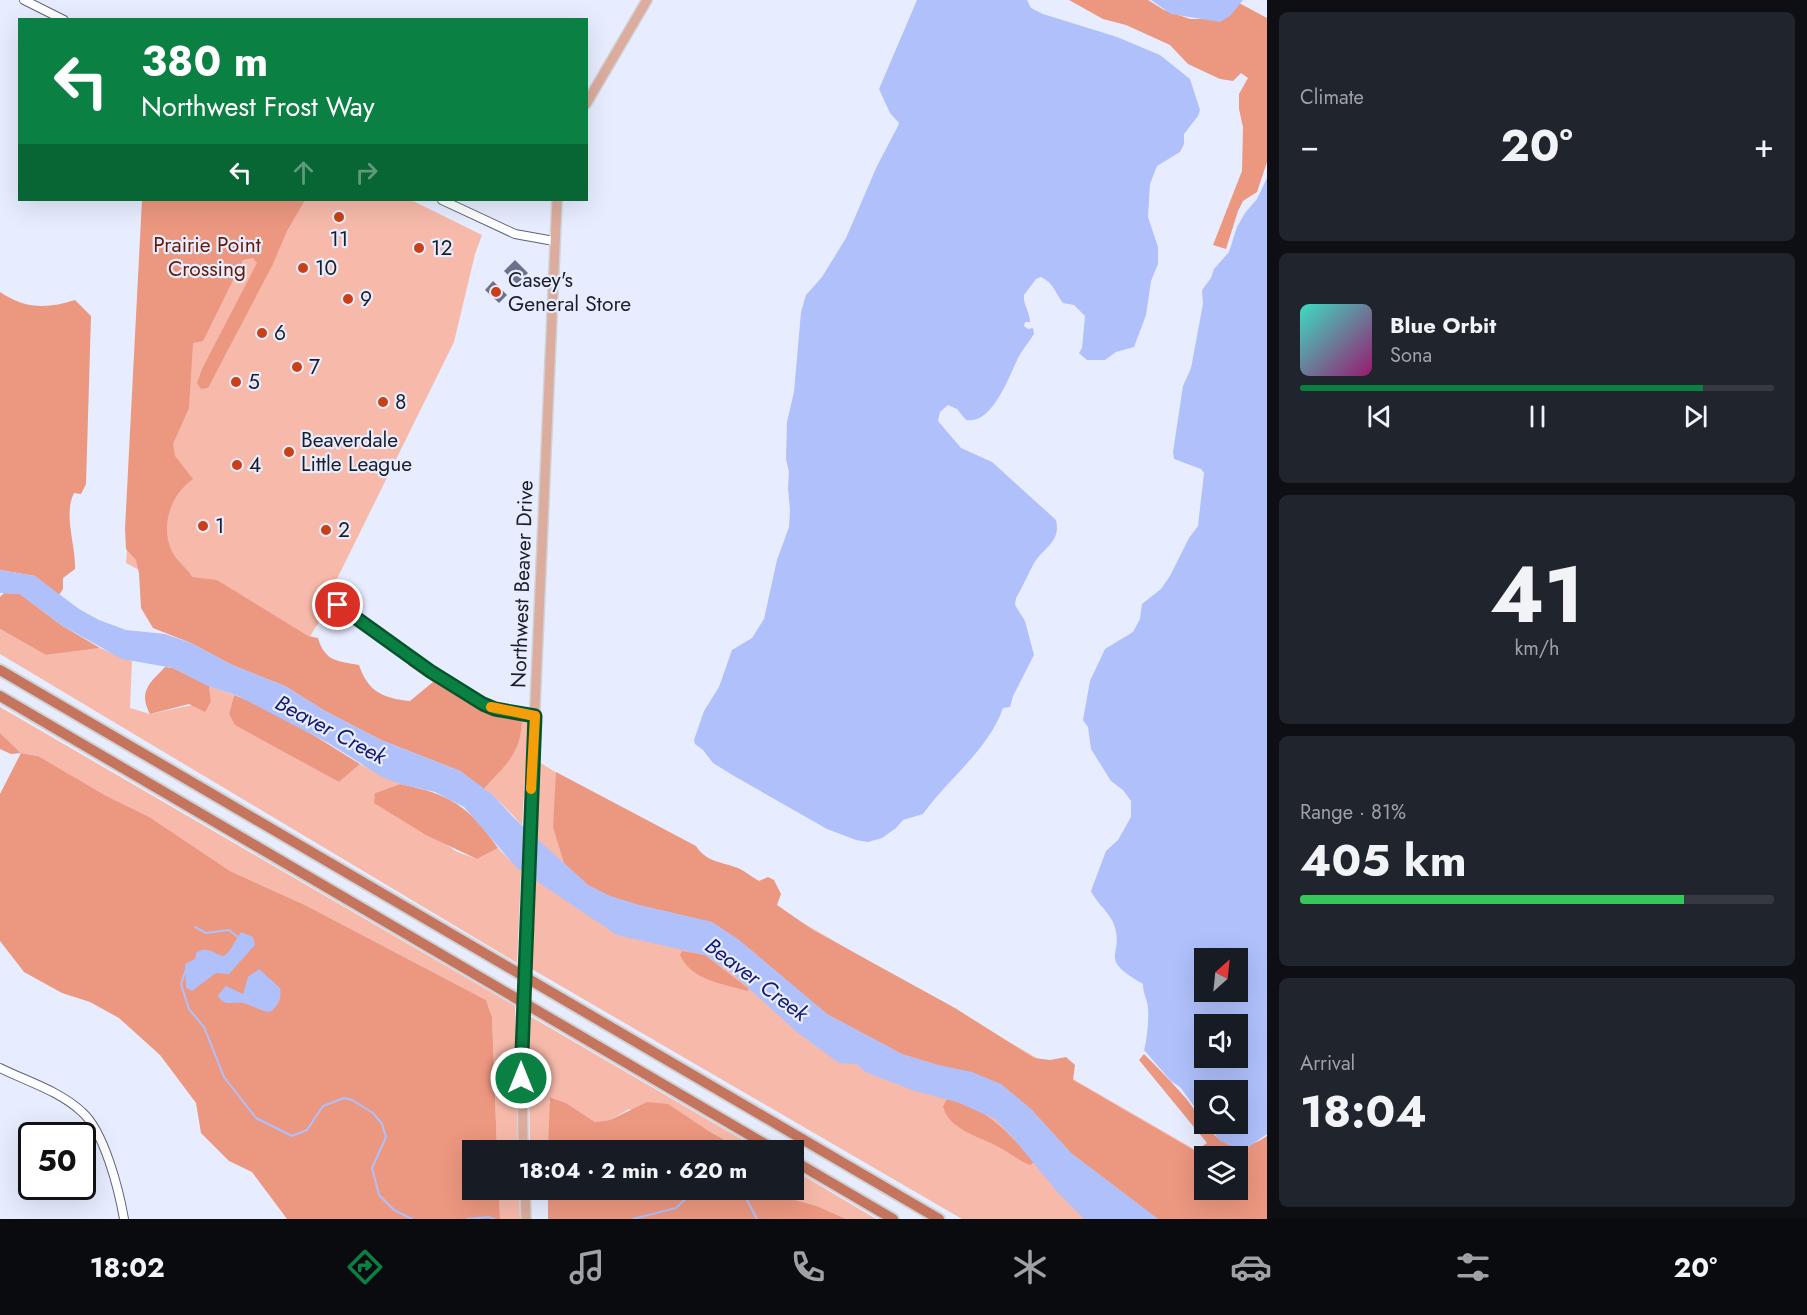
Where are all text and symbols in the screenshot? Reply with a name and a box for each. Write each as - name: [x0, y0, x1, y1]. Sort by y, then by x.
- text: 380 m: [141, 31, 268, 92]
- icon: left: [42, 42, 120, 120]
- text: Climate: [1300, 83, 1364, 112]
- text: Northwest Frost Way: [141, 87, 375, 126]
- text: 20°: [1500, 113, 1573, 178]
- text: −: [1300, 122, 1319, 169]
- text: +: [1754, 122, 1774, 169]
- icon: left: [224, 156, 257, 189]
- icon: ahead: [287, 156, 320, 189]
- icon: right: [350, 156, 383, 189]
- marker: 11: [332, 210, 346, 224]
- place label: 11: [330, 224, 348, 254]
- park label: Prairie Point Crossing: [153, 230, 261, 284]
- place label: 12: [431, 233, 452, 263]
- marker: 12: [412, 241, 426, 255]
- place label: 10: [315, 253, 337, 283]
- marker: 10: [296, 261, 310, 275]
- place label: Casey's General Store: [508, 265, 631, 319]
- place label: 9: [360, 284, 372, 314]
- marker: Casey's General Store: [489, 285, 503, 299]
- marker: 9: [341, 292, 355, 306]
- text: Blue Orbit: [1390, 309, 1496, 341]
- place label: 6: [274, 318, 286, 348]
- marker: 6: [255, 326, 269, 340]
- text: Sona: [1390, 341, 1432, 370]
- place label: 7: [309, 352, 320, 382]
- marker: 7: [290, 360, 304, 374]
- place label: 5: [248, 367, 260, 397]
- marker: 5: [229, 375, 243, 389]
- place label: 8: [395, 387, 406, 417]
- marker: 8: [376, 395, 390, 409]
- icon: previous: [1363, 400, 1396, 433]
- icon: pause: [1521, 400, 1554, 433]
- icon: next: [1679, 400, 1712, 433]
- place label: Beaverdale Little League: [301, 425, 412, 479]
- marker: Beaverdale Little League: [282, 445, 296, 459]
- place label: 4: [249, 450, 261, 480]
- marker: 4: [230, 458, 244, 472]
- street label: Northwest Beaver Drive: [503, 479, 541, 688]
- place label: 1: [215, 511, 224, 541]
- place label: 2: [338, 515, 350, 545]
- marker: 1: [196, 519, 210, 533]
- marker: 2: [319, 523, 333, 537]
- text: 41: [1490, 539, 1584, 651]
- pin: [312, 579, 363, 630]
- icon: arrive: [321, 588, 354, 621]
- text: km/h: [1514, 634, 1560, 663]
- water label: Beaver Creek: [270, 686, 394, 773]
- text: Range · 81%: [1300, 798, 1406, 827]
- text: 405 km: [1300, 828, 1467, 893]
- water label: Beaver Creek: [699, 930, 817, 1029]
- north arrow: [1194, 948, 1248, 1002]
- map controls: [1194, 948, 1248, 1200]
- button: sound: [1194, 1014, 1248, 1068]
- position arrow: [489, 1046, 553, 1110]
- text: Arrival: [1300, 1049, 1355, 1078]
- text: 18:04: [1300, 1079, 1427, 1144]
- button: search: [1194, 1080, 1248, 1134]
- speed limit sign: 50: [18, 1122, 96, 1200]
- button: layers: [1194, 1146, 1248, 1200]
- text: 18:04 · 2 min · 620 m: [519, 1154, 747, 1186]
- icon: directions: [344, 1246, 386, 1288]
- icon: music: [566, 1246, 608, 1288]
- icon: phone: [787, 1246, 829, 1288]
- icon: climate: [1009, 1246, 1051, 1288]
- icon: car: [1230, 1246, 1272, 1288]
- icon: filters: [1452, 1246, 1494, 1288]
- text: 18:02: [90, 1248, 165, 1287]
- text: 20°: [1674, 1248, 1717, 1287]

